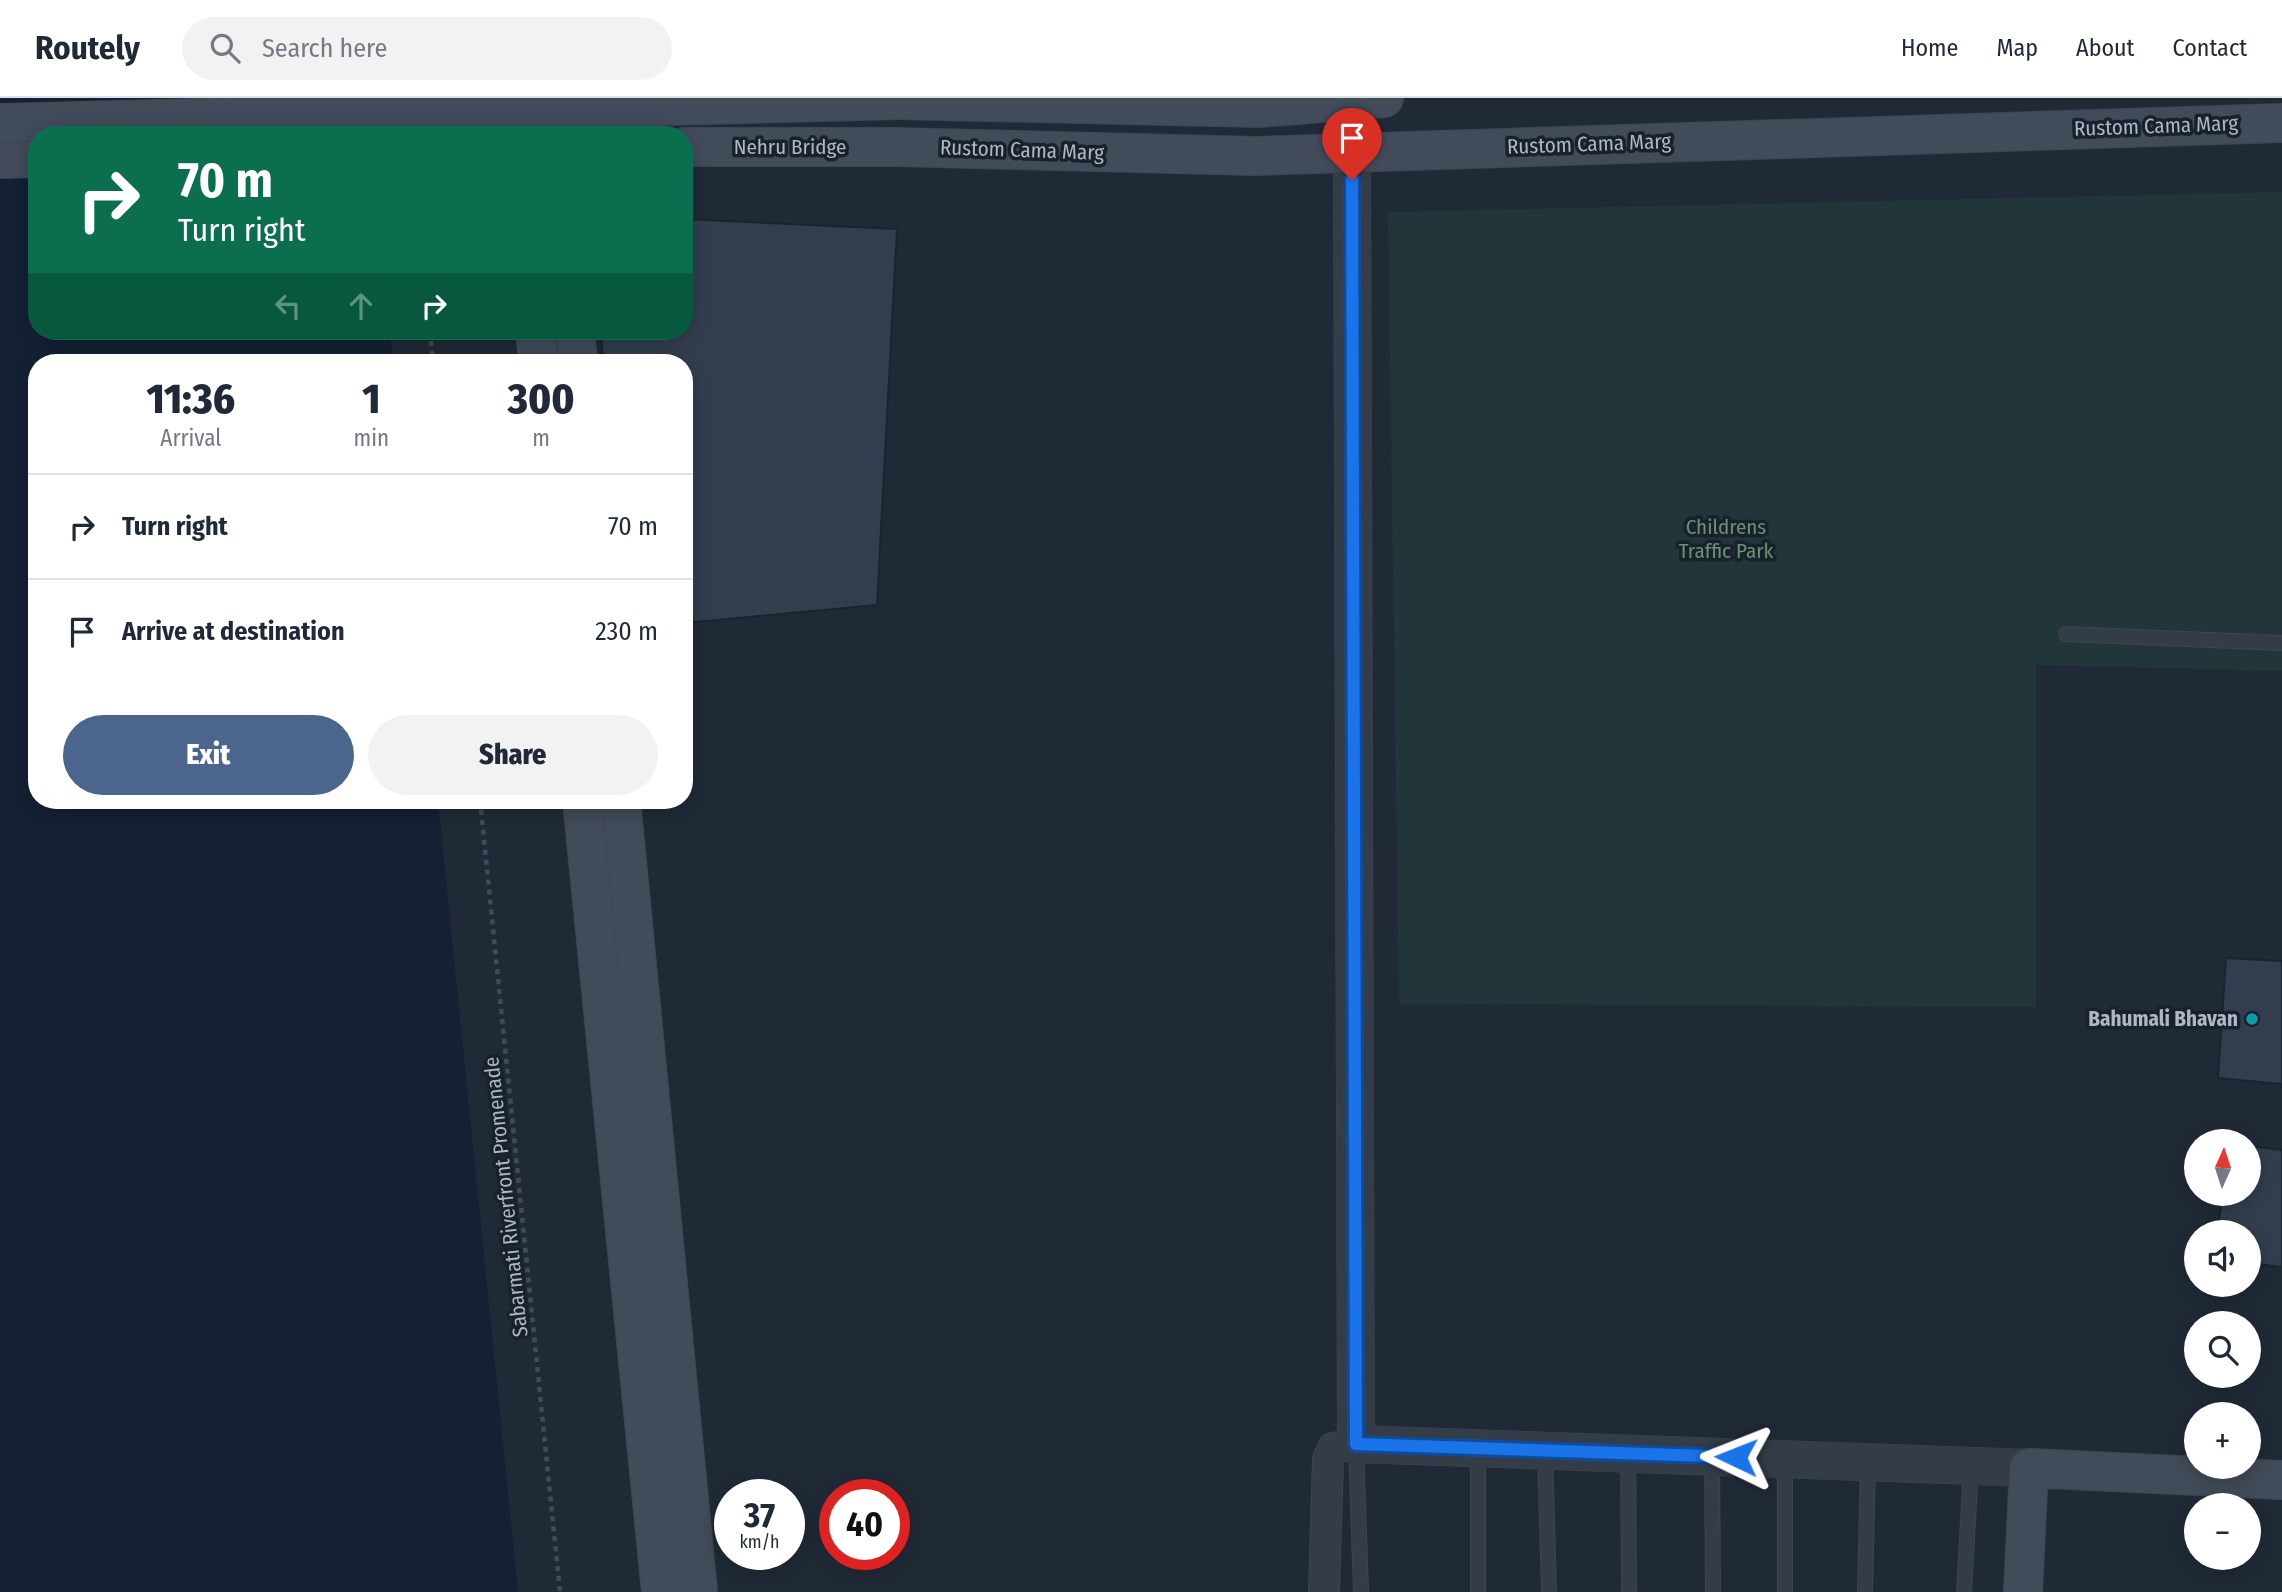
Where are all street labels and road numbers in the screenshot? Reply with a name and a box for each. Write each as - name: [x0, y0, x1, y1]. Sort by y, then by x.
- street label: Rustom Cama Marg: [2073, 110, 2239, 142]
- street label: Rustom Cama Marg: [1506, 128, 1672, 160]
- street label: Nehru Bridge: [734, 134, 846, 160]
- street label: Rustom Cama Marg: [939, 134, 1105, 166]
- street label: Sabarmati Riverfront Promenade: [478, 1056, 534, 1338]

